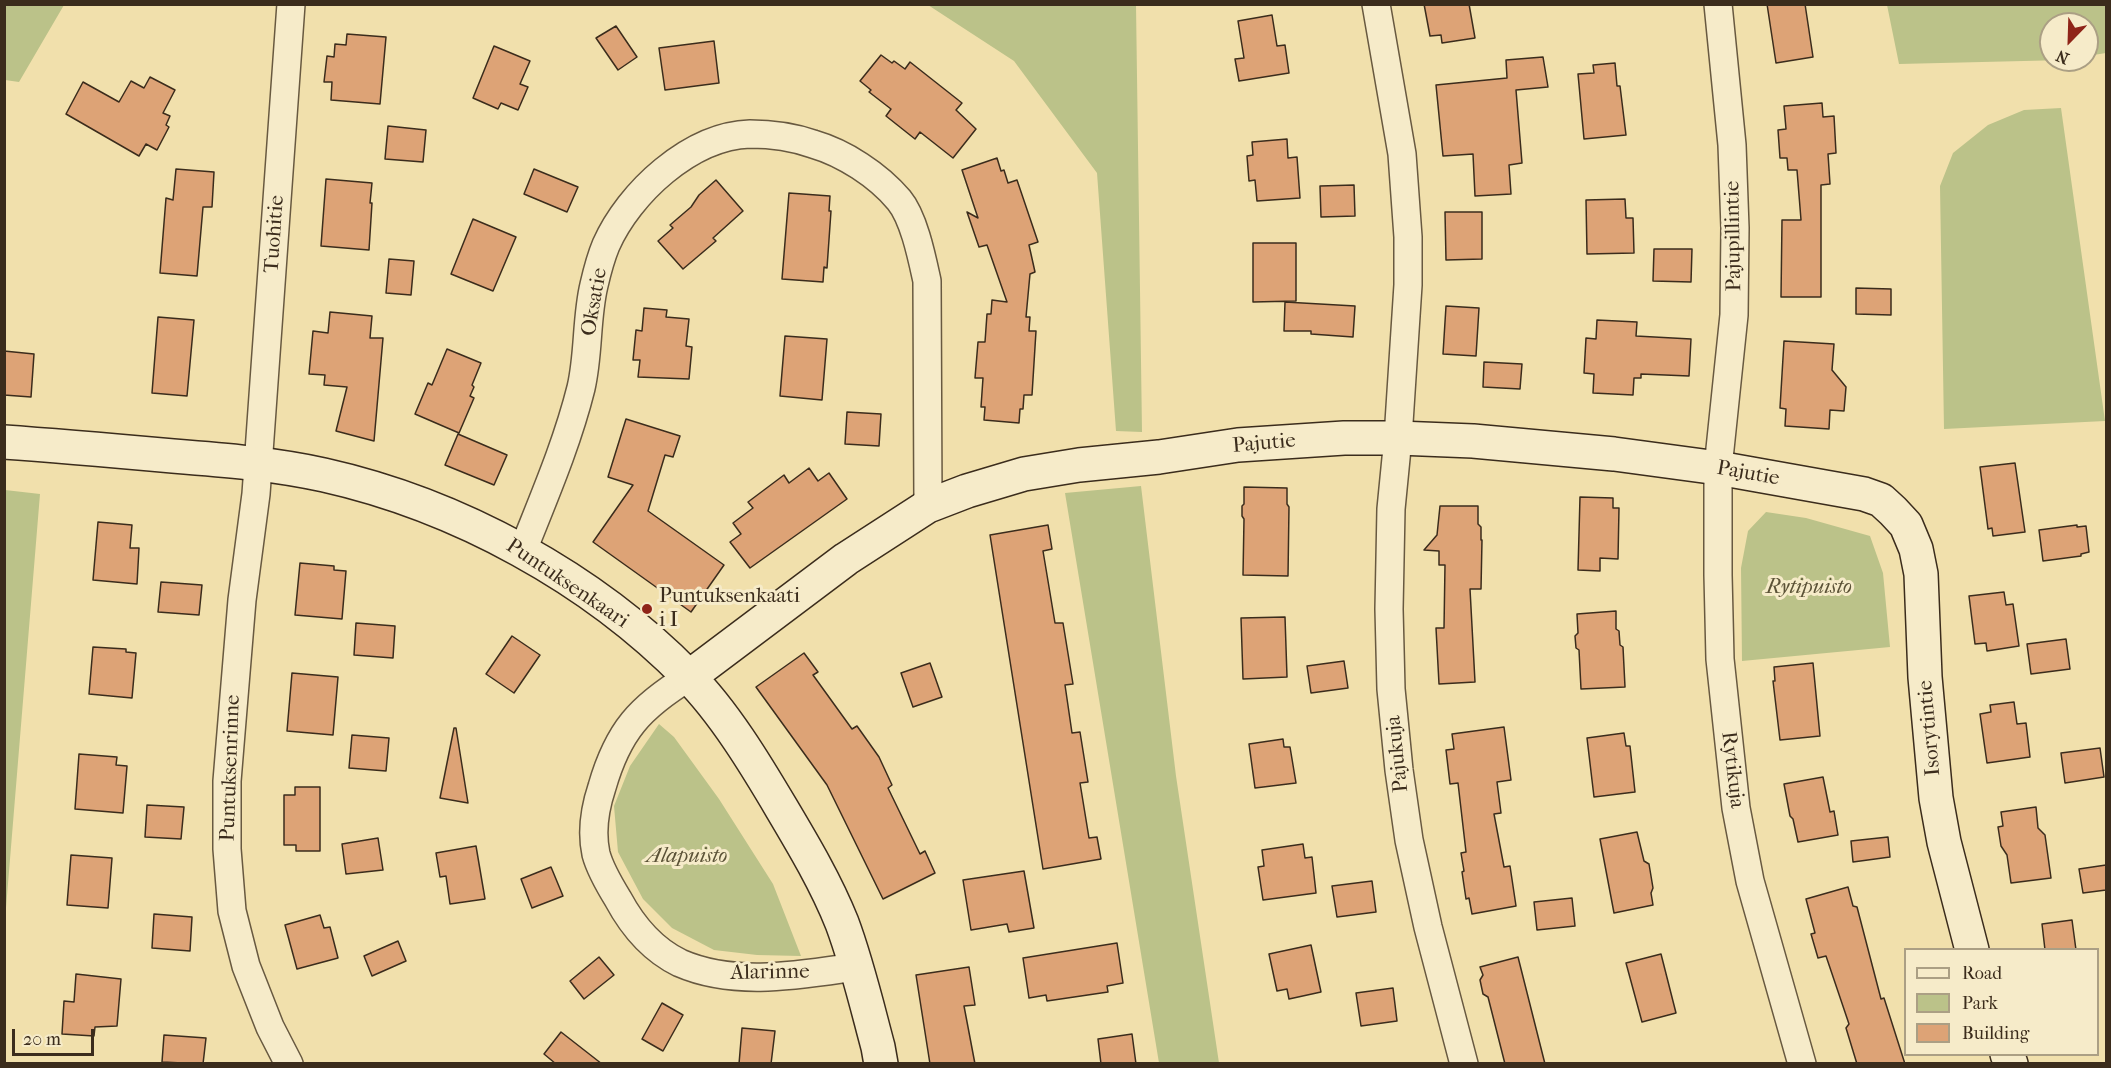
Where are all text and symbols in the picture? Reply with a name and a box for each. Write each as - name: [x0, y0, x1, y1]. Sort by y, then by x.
- north arrow: [2039, 12, 2099, 72]
- text: N: [2053, 46, 2072, 68]
- street label: Pajupillintie: [1720, 180, 1748, 292]
- street label: Tuohitie: [260, 194, 290, 274]
- street label: Oksatie: [577, 266, 613, 338]
- street label: Pajutie: [1231, 429, 1297, 459]
- street label: Pajutie: [1715, 456, 1781, 492]
- street label: Puntuksenkaari: [501, 534, 633, 634]
- park label: Rytipuisto: [1766, 575, 1852, 601]
- place label: Puntuksenkaati i I: [659, 584, 800, 634]
- marker: Puntuksenkaati i I: [640, 602, 654, 616]
- street label: Isorytintie: [1913, 679, 1947, 777]
- street label: Puntuksenrinne: [216, 694, 246, 842]
- street label: Pajukuja: [1381, 714, 1415, 794]
- street label: Rytikuja: [1715, 730, 1749, 810]
- park label: Alapuisto: [647, 844, 727, 870]
- legend: [1904, 948, 2099, 1056]
- street label: Alarinne: [730, 960, 810, 986]
- text: Road: [1962, 963, 2002, 984]
- text: Park: [1962, 993, 1998, 1014]
- scale bar: [15, 1017, 98, 1055]
- text: Building: [1962, 1023, 2029, 1044]
- text: 20 m: [23, 1029, 61, 1050]

